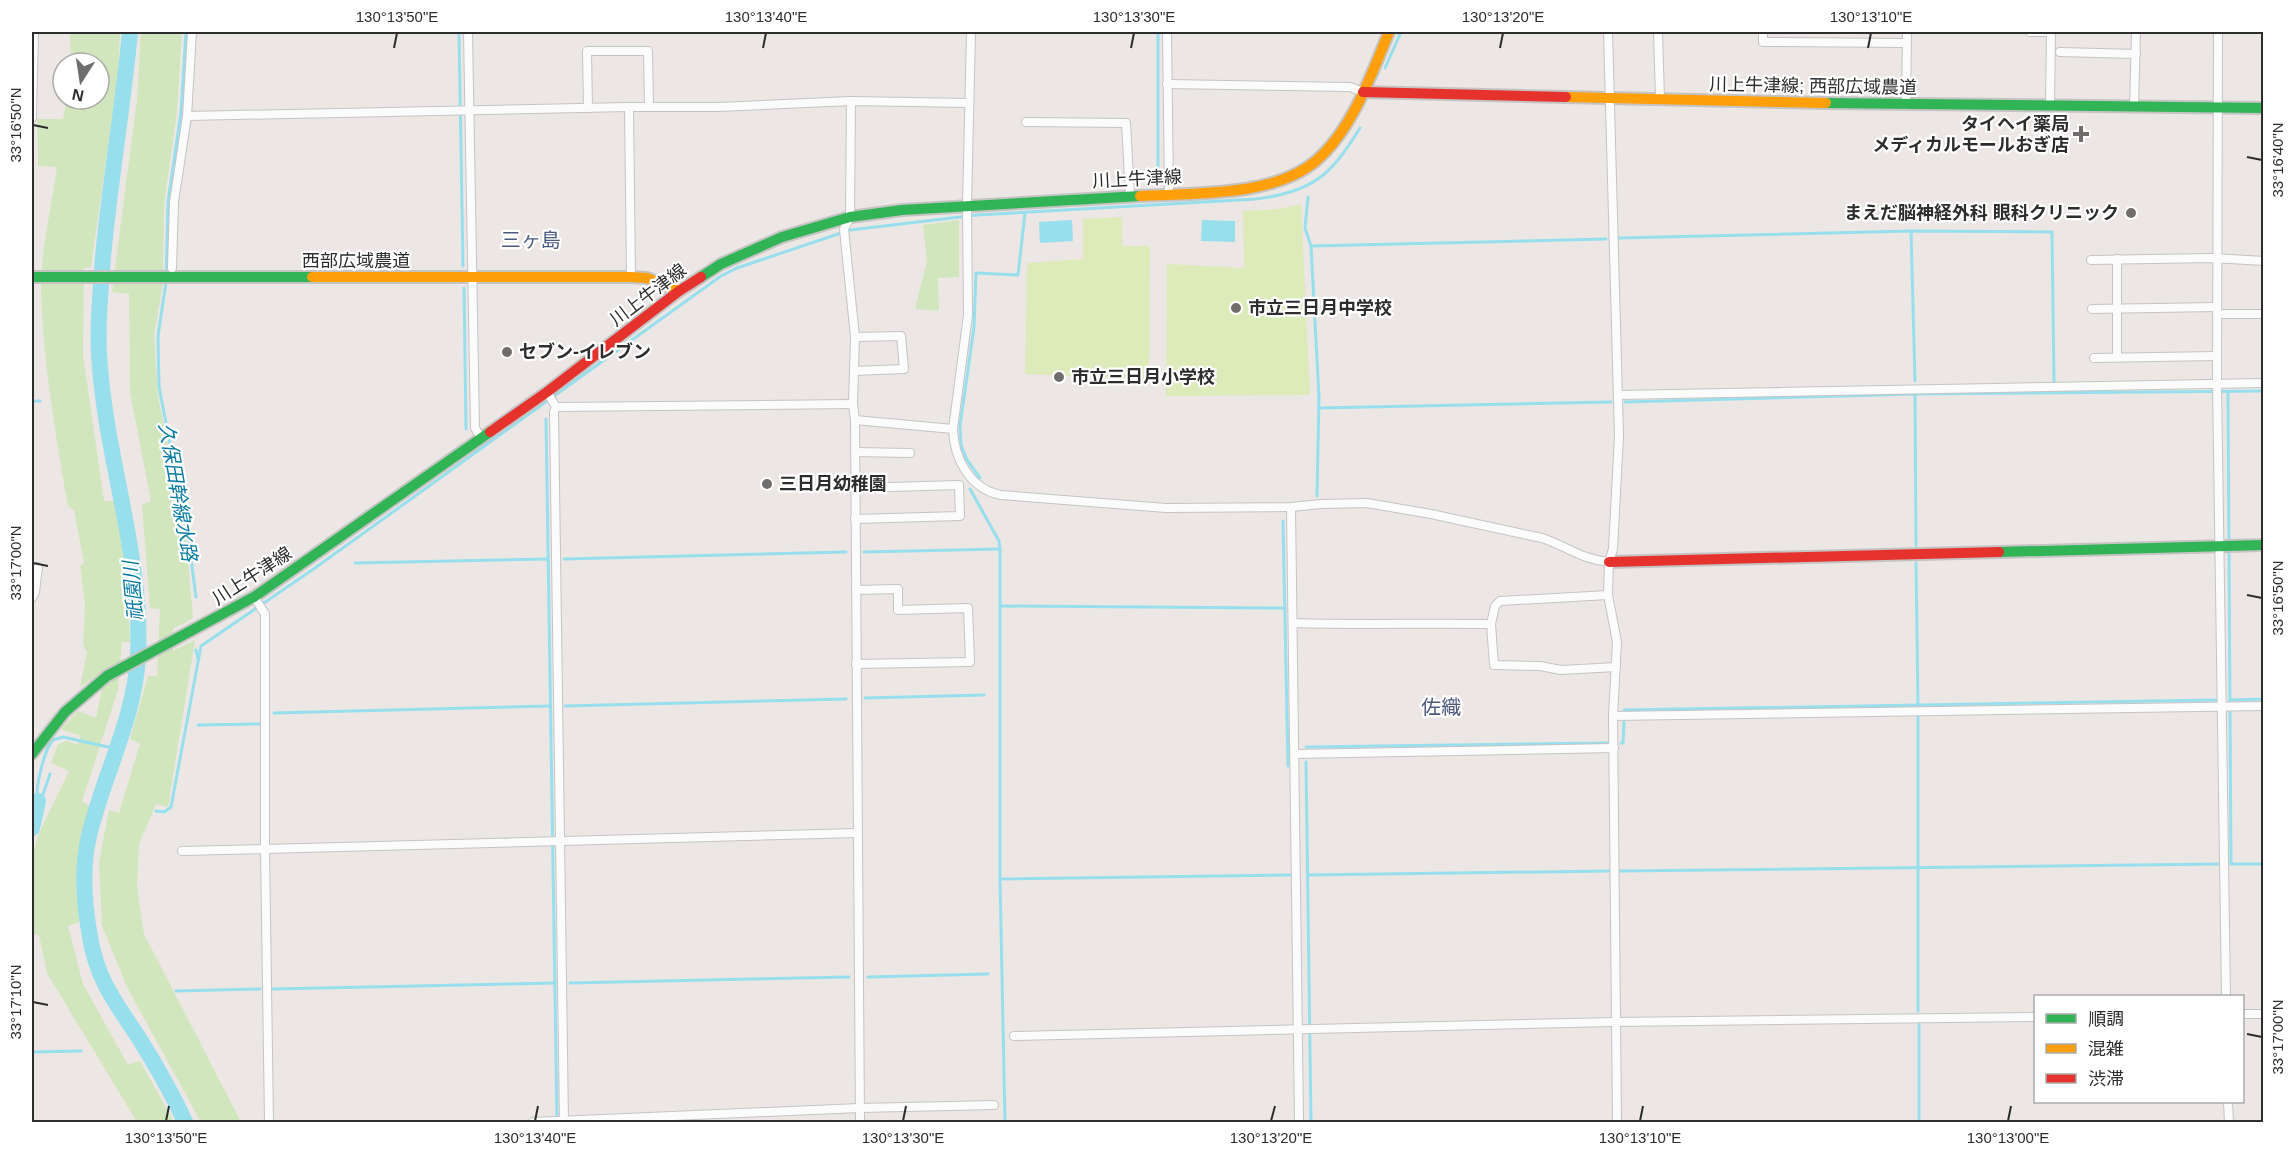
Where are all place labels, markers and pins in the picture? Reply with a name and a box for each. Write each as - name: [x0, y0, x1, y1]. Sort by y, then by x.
- place label: タイヘイ薬局 メディカルモールおぎ店: [1872, 114, 2069, 155]
- marker: タイヘイ薬局 メディカルモールおぎ店: [2074, 127, 2088, 141]
- place label: まえだ脳神経外科 眼科クリニック: [1844, 203, 2119, 223]
- marker: まえだ脳神経外科 眼科クリニック: [2124, 206, 2138, 220]
- place label: 市立三日月中学校: [1248, 298, 1392, 318]
- marker: 市立三日月中学校: [1229, 301, 1243, 315]
- place label: セブン-イレブン: [519, 342, 651, 362]
- marker: セブン-イレブン: [500, 345, 514, 359]
- place label: 市立三日月小学校: [1071, 367, 1215, 387]
- marker: 市立三日月小学校: [1052, 370, 1066, 384]
- place label: 三日月幼稚園: [779, 474, 887, 494]
- marker: 三日月幼稚園: [760, 477, 774, 491]

